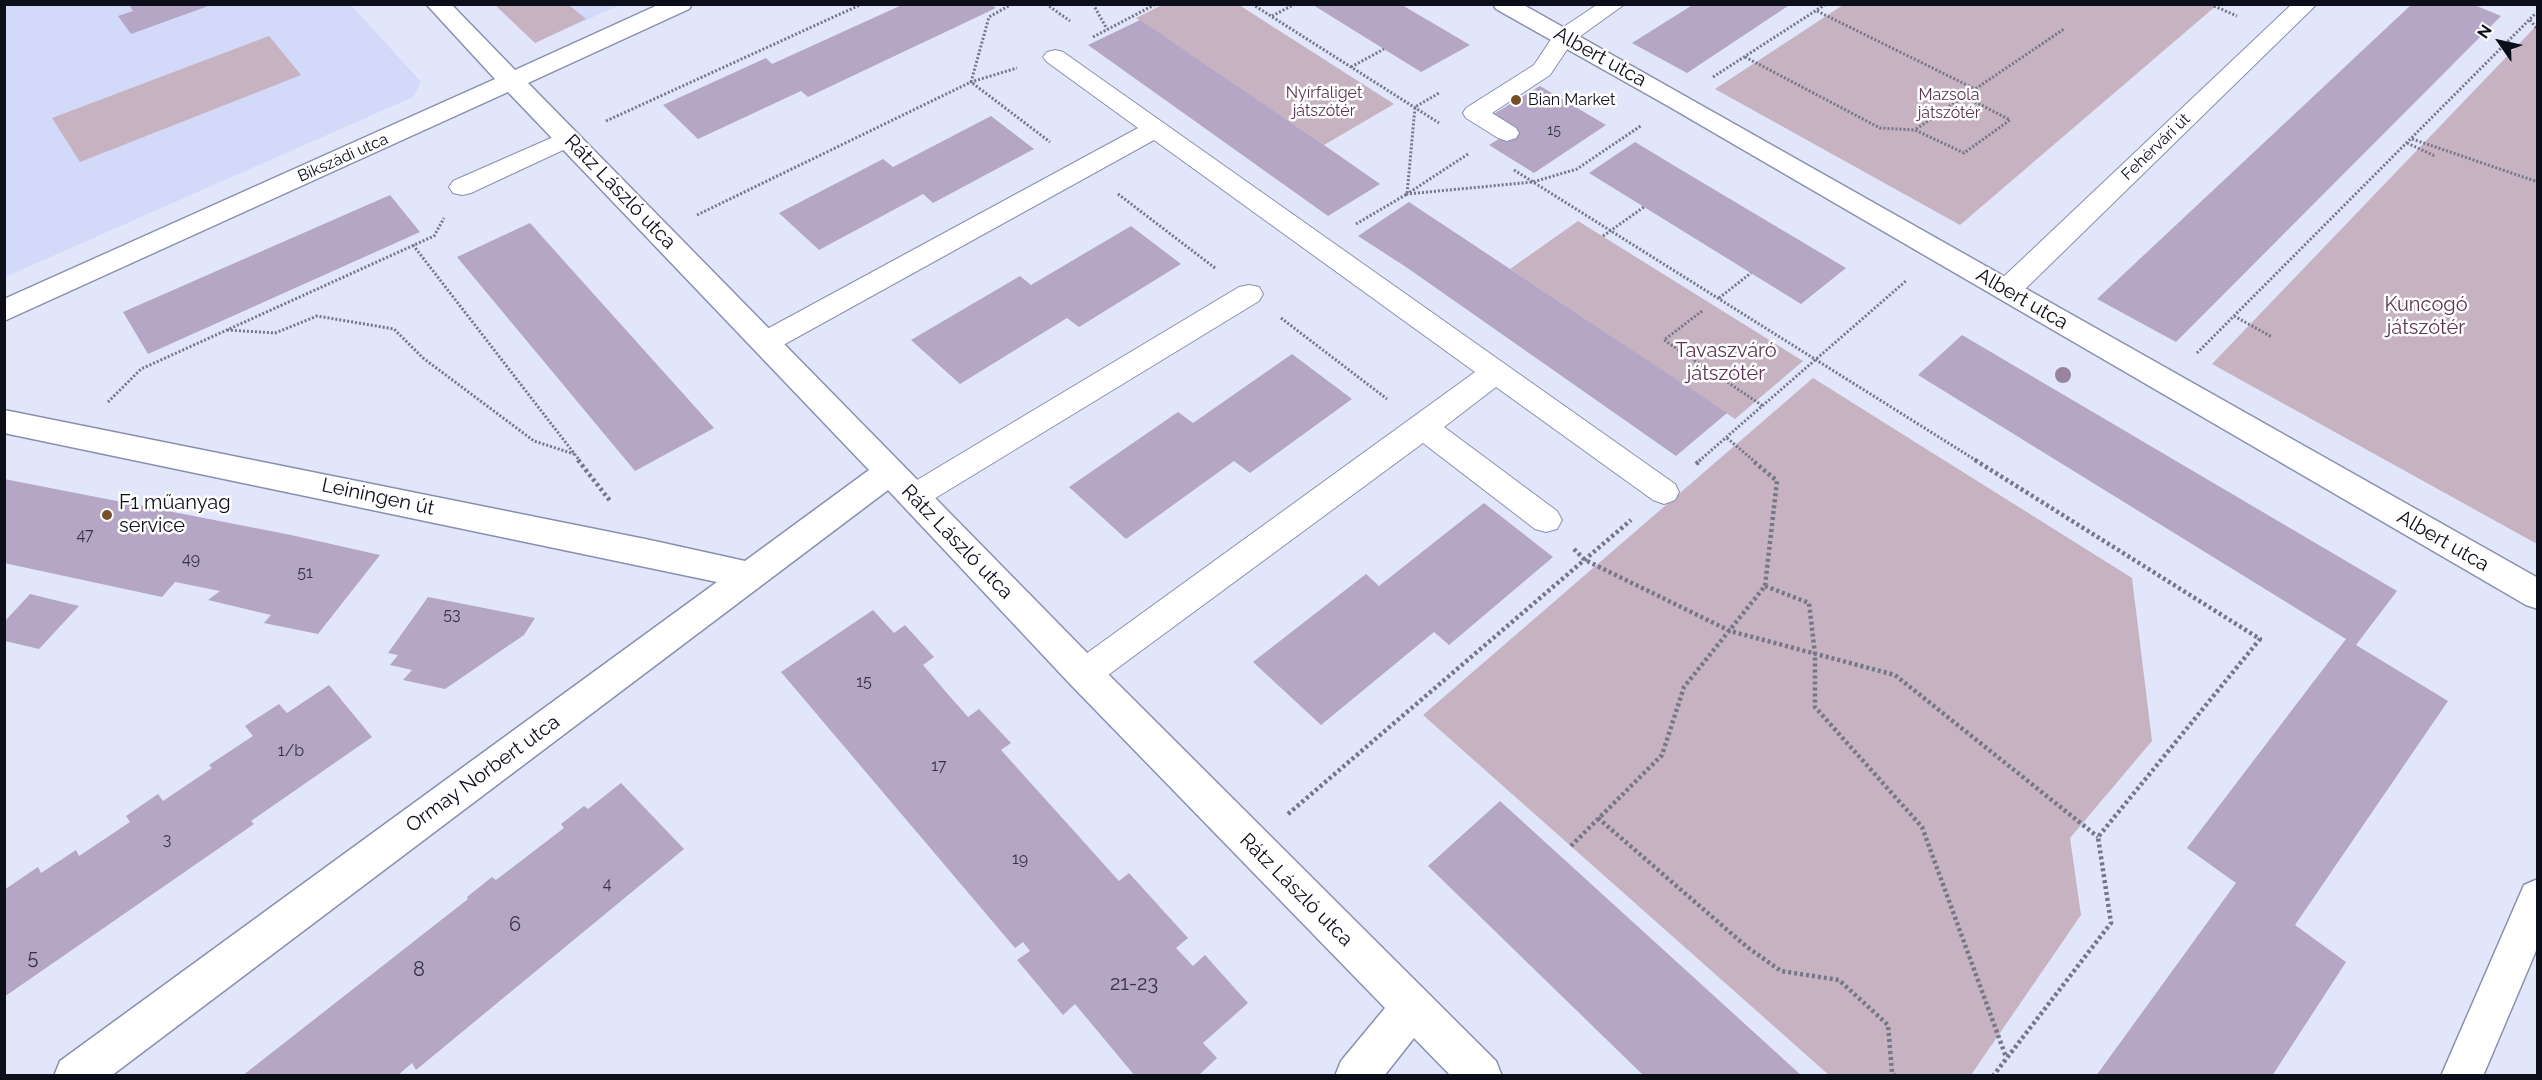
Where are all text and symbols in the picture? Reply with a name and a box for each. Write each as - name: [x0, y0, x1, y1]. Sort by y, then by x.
- north arrow: [2470, 12, 2530, 72]
- text: N: [2473, 21, 2496, 42]
- street label: Albert utca: [1550, 22, 1650, 92]
- park label: Nyírfaliget játszótér: [1286, 83, 1362, 121]
- park label: Mazsola játszótér: [1918, 85, 1980, 123]
- place label: Bian Market: [1528, 90, 1615, 110]
- marker: Bian Market: [1509, 93, 1523, 107]
- street label: Fehérvári út: [2118, 110, 2194, 184]
- house number: 15: [1547, 123, 1561, 139]
- street label: Bikszádi utca: [295, 130, 391, 186]
- street label: Rátz László utca: [559, 130, 681, 254]
- street label: Albert utca: [1972, 263, 2072, 335]
- park label: Kuncogó játszótér: [2384, 293, 2468, 340]
- park label: Tavaszváró játszótér: [1675, 339, 1777, 386]
- street label: Leiningen út: [319, 473, 437, 521]
- street label: Rátz László utca: [896, 480, 1018, 604]
- place label: F1 műanyag service: [119, 491, 231, 538]
- street label: Albert utca: [2393, 505, 2493, 577]
- marker: F1 műanyag service: [100, 508, 114, 522]
- house number: 47: [76, 525, 94, 545]
- house number: 49: [182, 549, 200, 569]
- house number: 51: [297, 563, 313, 583]
- house number: 53: [443, 605, 461, 625]
- house number: 15: [856, 672, 872, 692]
- street label: Ormay Norbert utca: [401, 710, 565, 838]
- house number: 1/b: [278, 741, 304, 761]
- house number: 17: [931, 756, 947, 776]
- street label: Rátz László utca: [1234, 828, 1358, 952]
- house number: 3: [163, 830, 171, 850]
- house number: 19: [1012, 849, 1028, 869]
- house number: 4: [603, 874, 611, 894]
- house number: 6: [509, 913, 521, 937]
- house number: 5: [28, 946, 38, 970]
- house number: 8: [413, 958, 425, 982]
- house number: 21-23: [1110, 972, 1158, 996]

